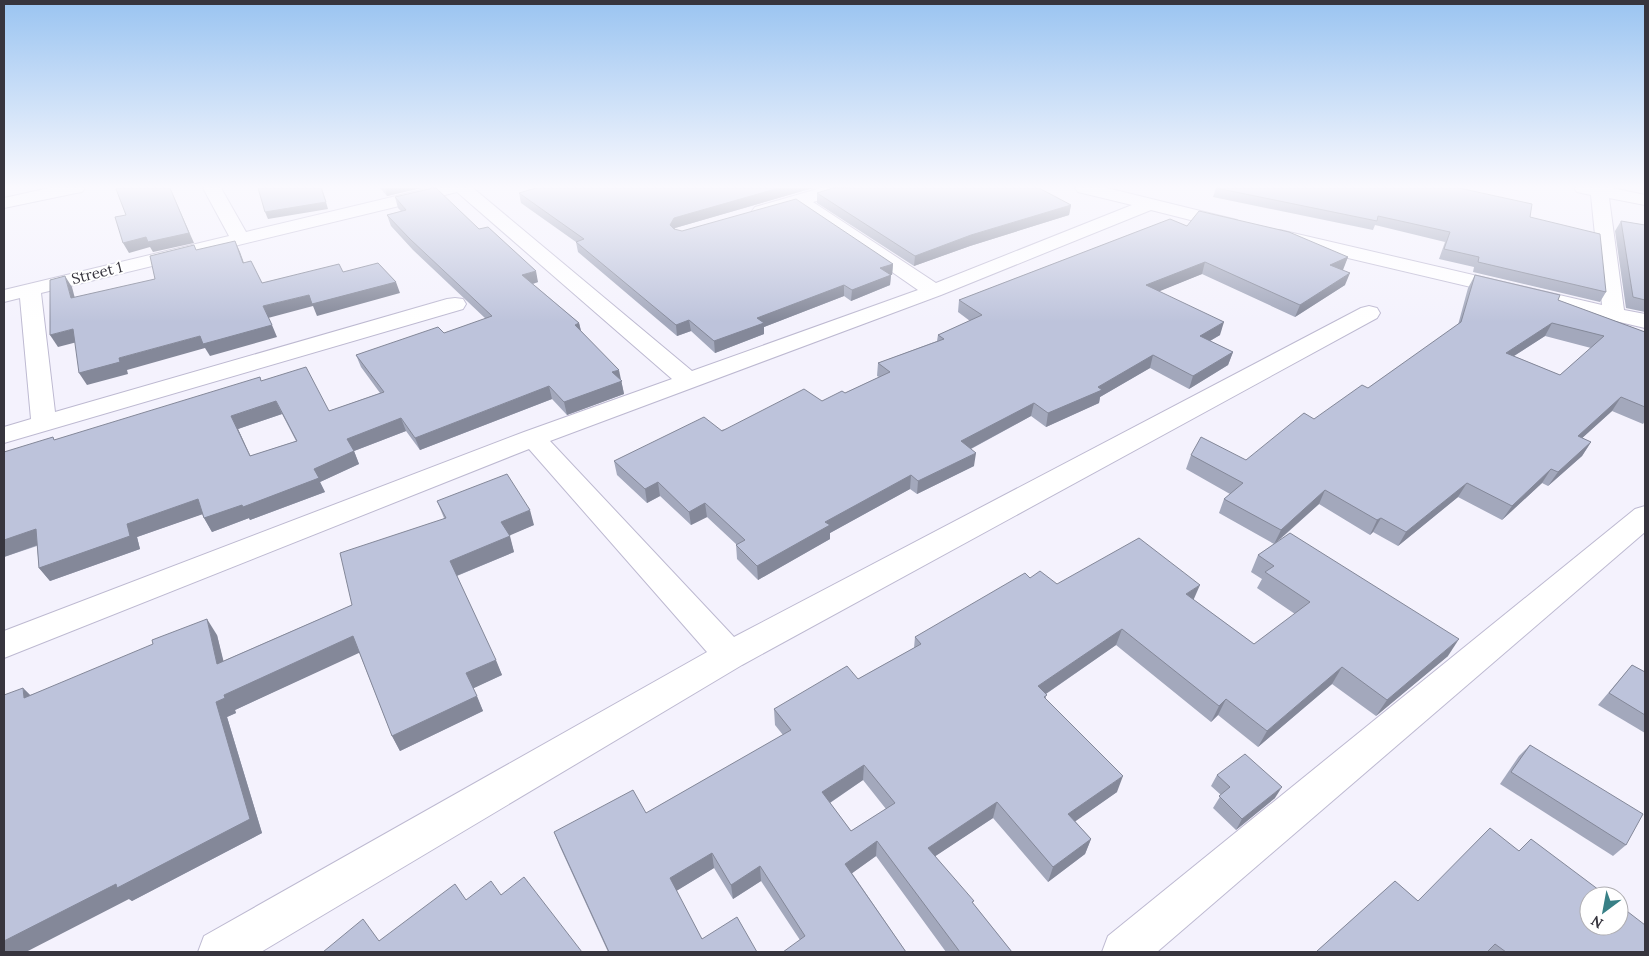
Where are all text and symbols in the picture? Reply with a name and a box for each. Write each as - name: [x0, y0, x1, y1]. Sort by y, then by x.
- street label: Street 1: [69, 257, 124, 288]
- north arrow: [1579, 886, 1629, 936]
- text: N: [1588, 911, 1606, 933]

